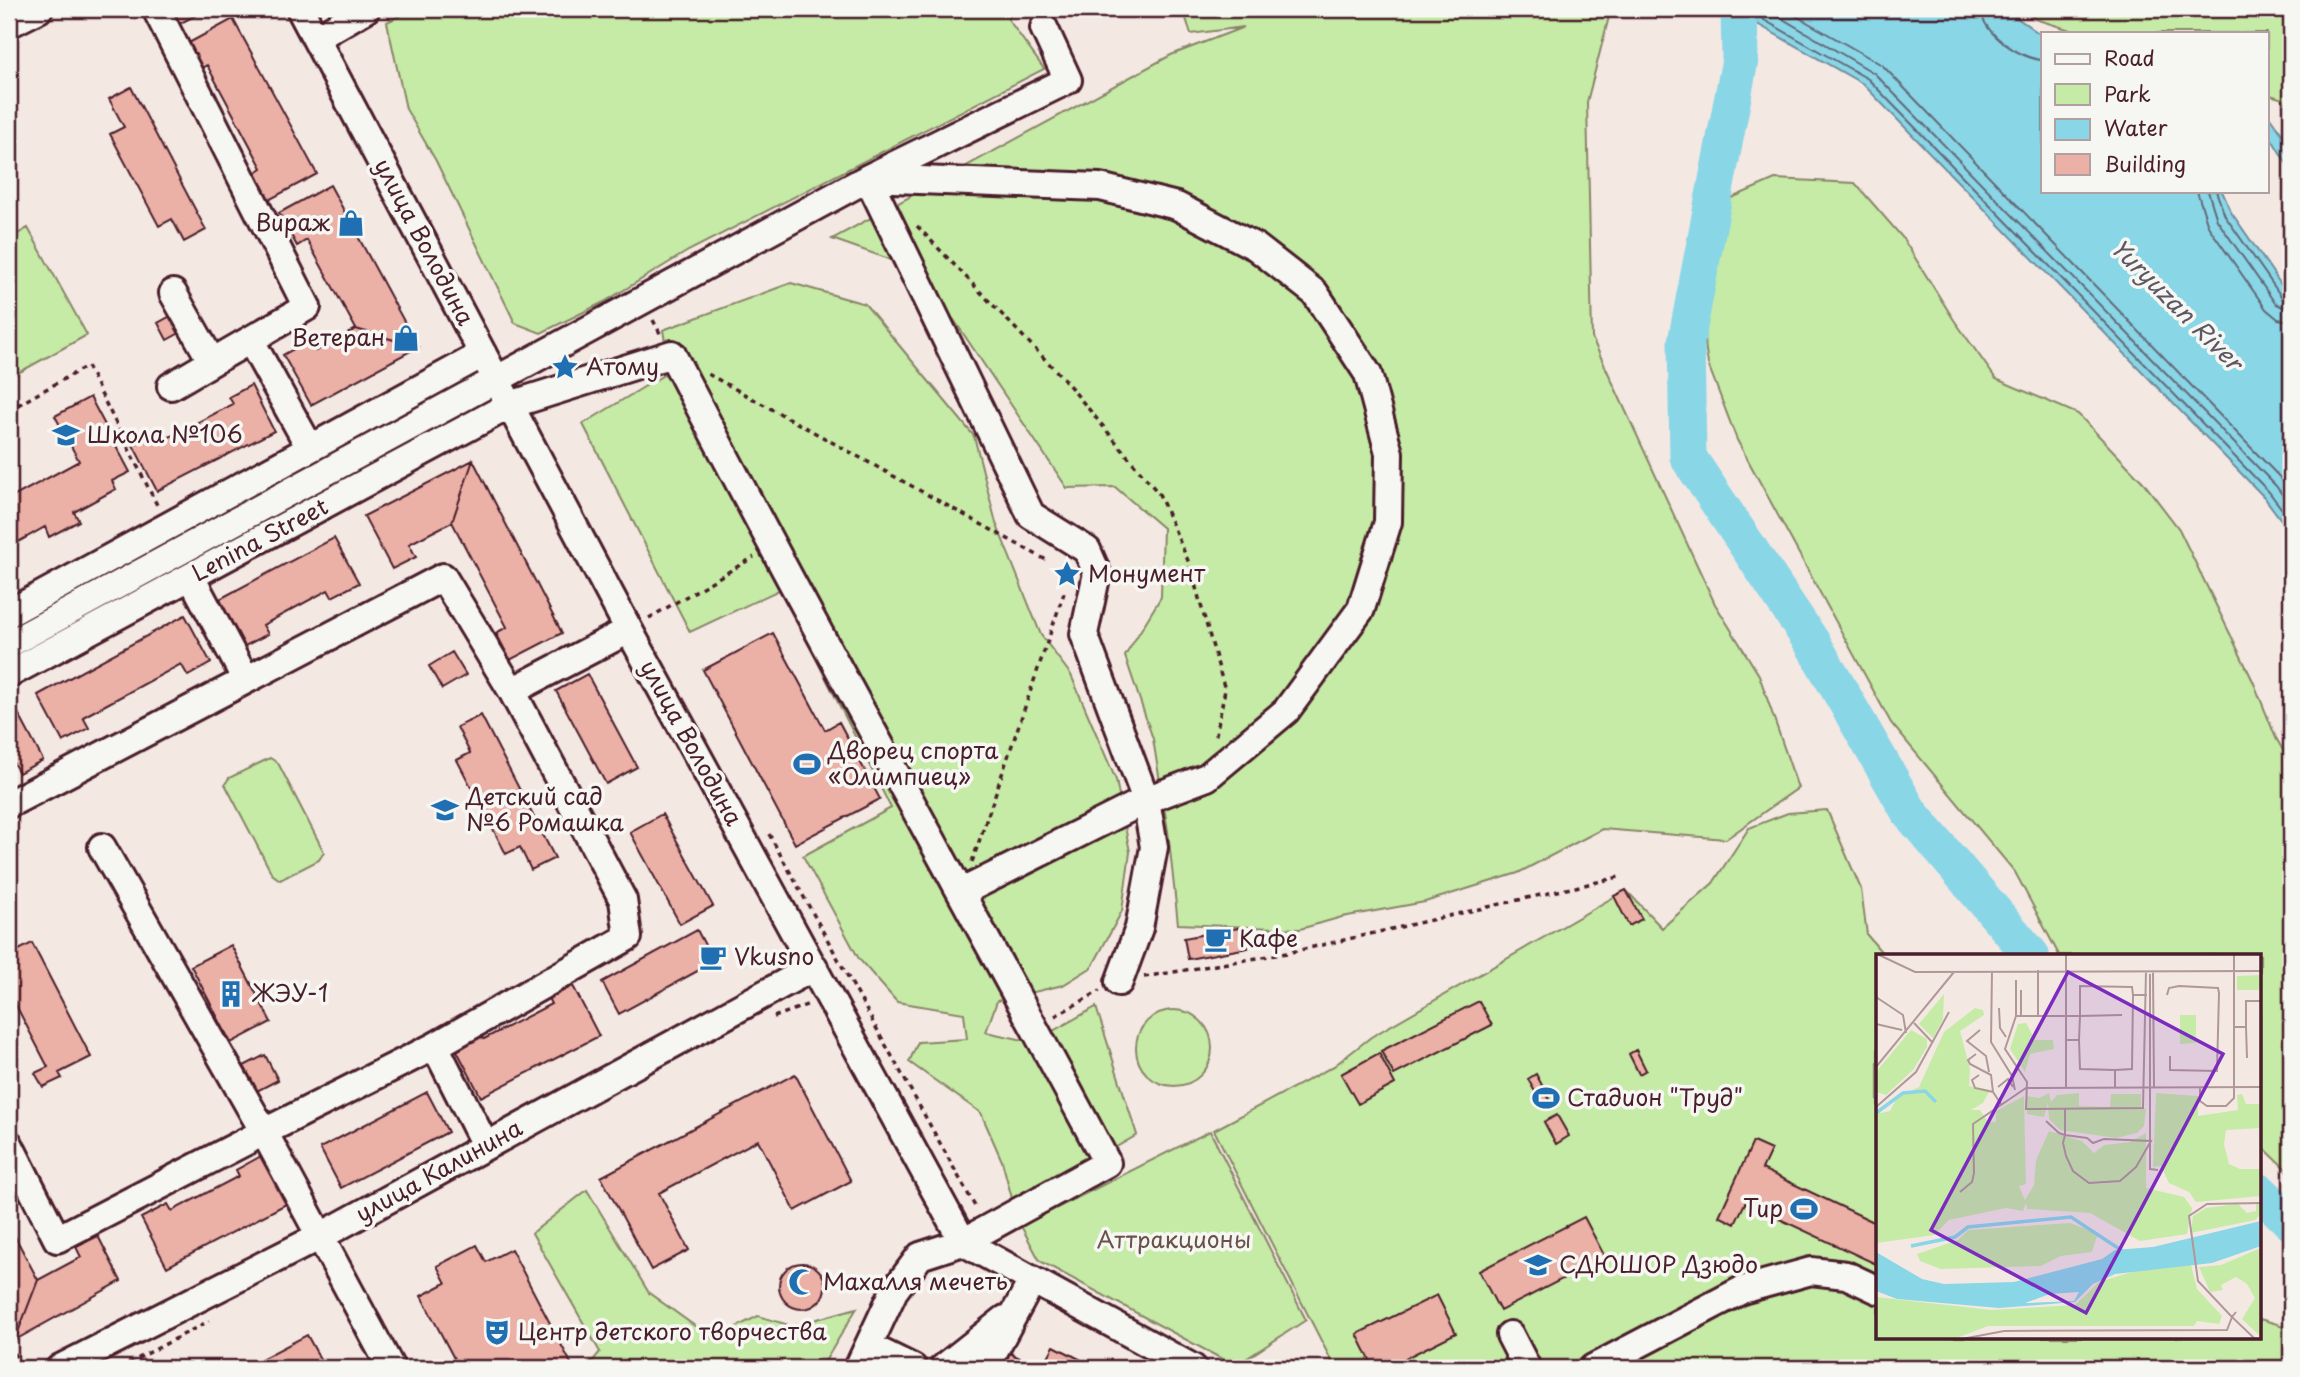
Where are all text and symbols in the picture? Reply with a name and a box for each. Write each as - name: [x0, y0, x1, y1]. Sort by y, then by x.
- legend: [2041, 32, 2268, 192]
- text: Road: [2104, 41, 2155, 73]
- text: Park: [2104, 77, 2151, 109]
- text: Water: [2104, 111, 2168, 143]
- text: Building: [2104, 147, 2186, 179]
- street label: улица Володина: [367, 152, 484, 332]
- place label: Вираж: [256, 204, 331, 239]
- shop icon: Вираж: [336, 208, 366, 238]
- water label: Yuryuzan River: [2103, 229, 2254, 380]
- place label: Ветеран: [292, 319, 385, 354]
- shop icon: Ветеран: [391, 323, 421, 353]
- place label: Атому: [586, 348, 659, 383]
- place icon: Атому: [550, 352, 580, 382]
- place label: Школа №106: [87, 416, 243, 451]
- school or university icon: Школа №106: [51, 420, 81, 450]
- street label: Lenina Street: [185, 488, 334, 589]
- place label: Монумент: [1088, 555, 1206, 590]
- place icon: Монумент: [1052, 559, 1082, 589]
- street label: улица Володина: [632, 653, 753, 832]
- place label: Дворец спорта «Олимпиец»: [827, 732, 998, 793]
- sports icon: Дворец спорта «Олимпиец»: [792, 749, 822, 779]
- place label: Детский сад №6 Ромашка: [465, 778, 624, 839]
- school or university icon: Детский сад №6 Ромашка: [430, 795, 460, 825]
- place label: Кафе: [1239, 920, 1298, 955]
- cafe icon: Кафе: [1203, 924, 1233, 954]
- place label: Vkusno: [734, 938, 814, 973]
- cafe icon: Vkusno: [698, 942, 728, 972]
- inset map: [1876, 954, 2262, 1338]
- place label: ЖЭУ-1: [251, 975, 328, 1010]
- building icon: ЖЭУ-1: [216, 979, 246, 1009]
- place label: Стадион "Труд": [1567, 1079, 1743, 1114]
- sports icon: Стадион "Труд": [1531, 1083, 1561, 1113]
- street label: улица Калинина: [349, 1109, 528, 1230]
- place label: Тир: [1743, 1190, 1783, 1225]
- sports icon: Тир: [1789, 1194, 1819, 1224]
- park label: Аттракционы: [1097, 1221, 1251, 1256]
- place label: СДЮШОР Дзюдо: [1559, 1246, 1758, 1281]
- school or university icon: СДЮШОР Дзюдо: [1523, 1250, 1553, 1280]
- place label: Махалля мечеть: [823, 1263, 1008, 1298]
- mosque icon: Махалля мечеть: [787, 1267, 817, 1297]
- place label: Центр детского творчества: [518, 1313, 827, 1348]
- theatre icon: Центр детского творчества: [482, 1317, 512, 1347]

